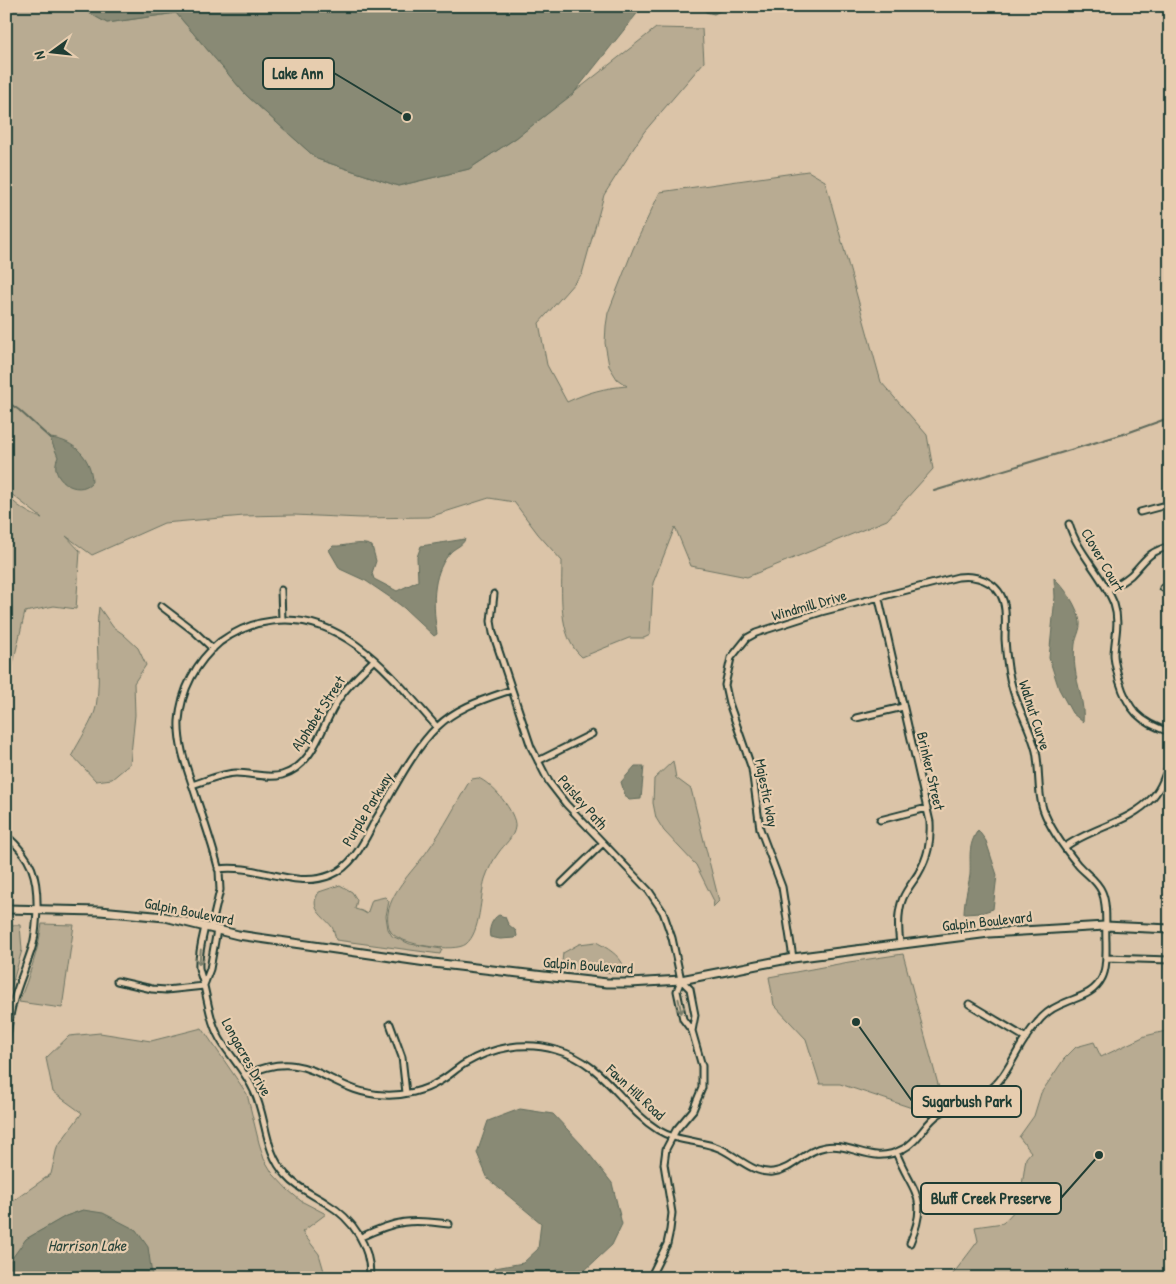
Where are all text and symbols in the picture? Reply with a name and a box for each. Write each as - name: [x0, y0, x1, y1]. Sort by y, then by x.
- north arrow: [28, 28, 78, 78]
- text: N: [29, 49, 49, 62]
- callout: Lake Ann: [263, 58, 334, 89]
- text: Lake Ann: [272, 62, 324, 84]
- street label: Clover Court: [1076, 524, 1130, 597]
- street label: Windmill Drive: [769, 584, 849, 626]
- street label: Alphabet Street: [286, 671, 351, 755]
- street label: Walnut Curve: [1014, 677, 1056, 753]
- street label: Brinker Street: [912, 730, 950, 813]
- street label: Majestic Way: [750, 757, 784, 829]
- street label: Purple Parkway: [337, 768, 397, 850]
- street label: Paisley Path: [553, 770, 613, 834]
- street label: Galpin Boulevard: [143, 892, 235, 930]
- street label: Galpin Boulevard: [941, 906, 1033, 936]
- one-way arrow: [195, 948, 205, 964]
- street label: Galpin Boulevard: [542, 951, 634, 979]
- one-way arrow: [676, 998, 685, 1014]
- street label: Longacres Drive: [217, 1014, 277, 1100]
- street label: Fawn Hill Road: [601, 1059, 670, 1125]
- callout: Sugarbush Park: [912, 1086, 1021, 1117]
- text: Sugarbush Park: [922, 1090, 1012, 1113]
- callout: Bluff Creek Preserve: [921, 1183, 1061, 1214]
- text: Bluff Creek Preserve: [931, 1187, 1052, 1209]
- water label: Harrison Lake: [48, 1234, 127, 1256]

